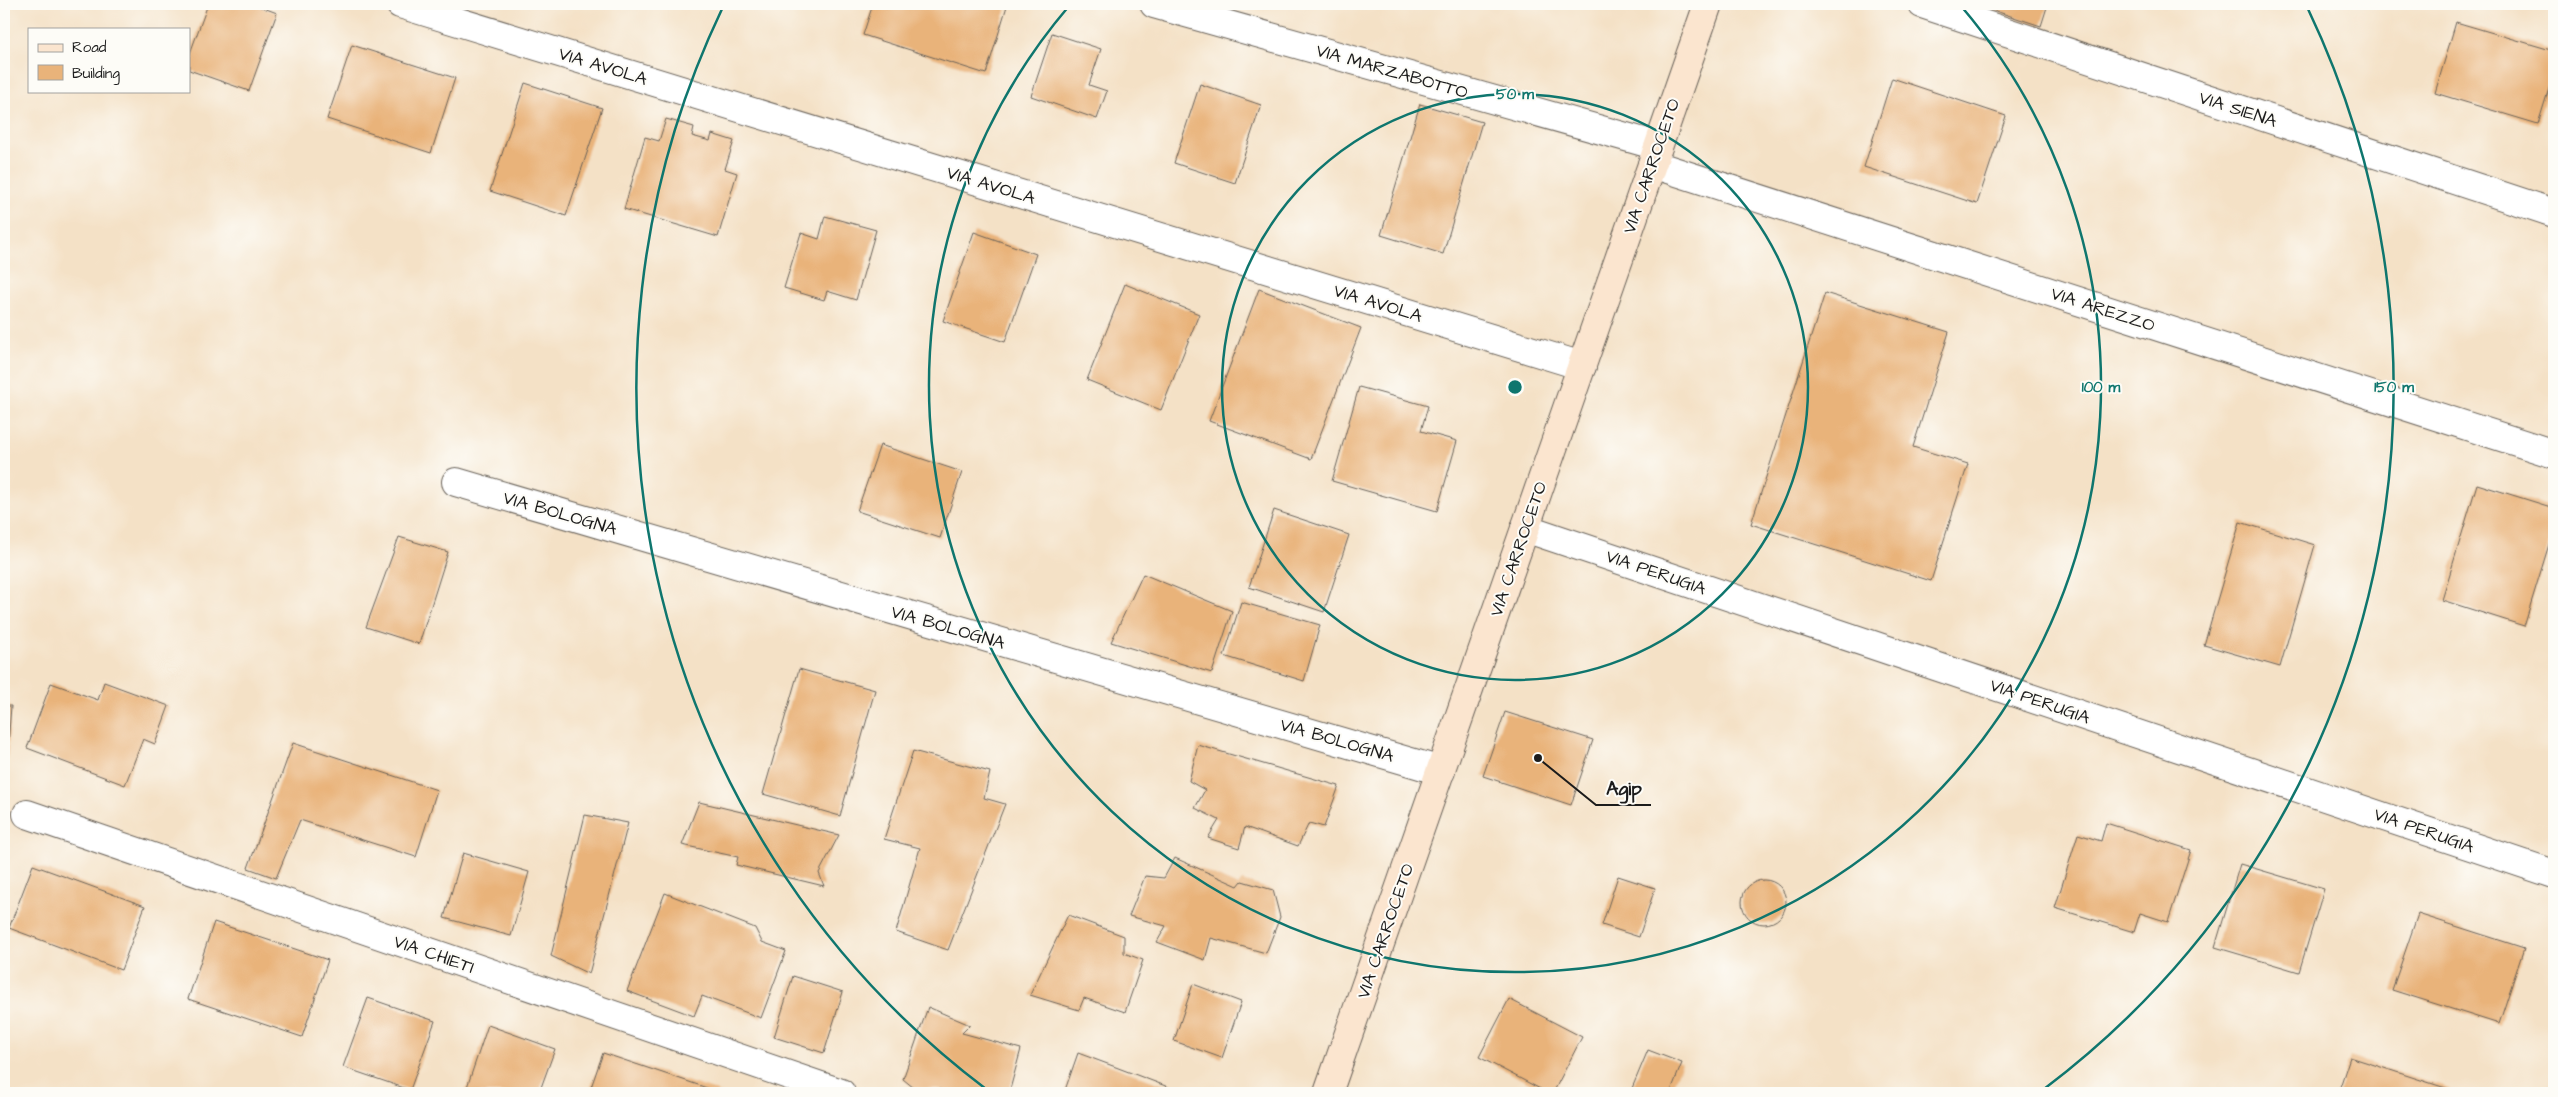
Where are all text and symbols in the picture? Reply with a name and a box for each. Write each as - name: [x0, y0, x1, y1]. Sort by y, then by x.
- legend: [28, 28, 190, 92]
- text: Road: [72, 37, 107, 58]
- street label: VIA MARZABOTTO: [1313, 38, 1471, 105]
- street label: VIA AVOLA: [555, 41, 651, 92]
- text: Building: [72, 63, 120, 85]
- text: 50 m: [1496, 84, 1534, 105]
- street label: VIA SIENA: [2196, 85, 2280, 134]
- street label: VIA CARROCETO: [1617, 95, 1686, 237]
- street label: VIA AVOLA: [943, 160, 1039, 211]
- street label: VIA AVOLA: [1330, 278, 1426, 329]
- street label: VIA AREZZO: [2048, 281, 2158, 338]
- text: 100 m: [2082, 377, 2121, 398]
- text: 150 m: [2374, 377, 2414, 398]
- centre of rings: [1506, 378, 1524, 396]
- street label: VIA CARROCETO: [1484, 478, 1553, 620]
- street label: VIA BOLOGNA: [500, 485, 620, 542]
- street label: VIA PERUGIA: [1602, 544, 1710, 601]
- street label: VIA BOLOGNA: [888, 599, 1008, 656]
- street label: VIA PERUGIA: [1986, 673, 2094, 730]
- street label: VIA BOLOGNA: [1277, 712, 1397, 769]
- callout: Agip: [1596, 771, 1651, 805]
- text: Agip: [1606, 776, 1642, 804]
- street label: VIA PERUGIA: [2370, 802, 2478, 859]
- street label: VIA CARROCETO: [1351, 860, 1420, 1002]
- street label: VIA CHIETI: [390, 929, 477, 980]

